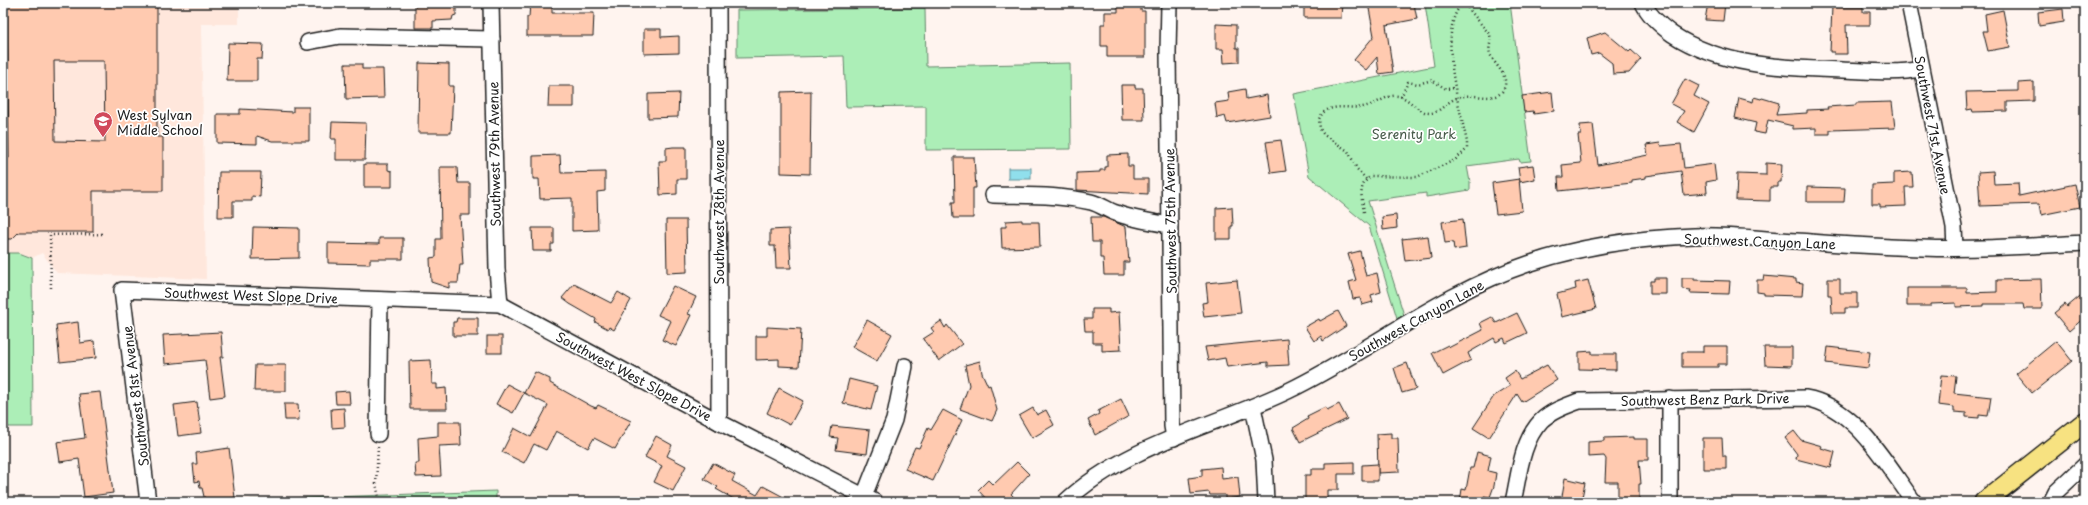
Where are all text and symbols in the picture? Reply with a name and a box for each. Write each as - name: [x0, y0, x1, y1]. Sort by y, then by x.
- street label: Southwest 71st Avenue: [1910, 54, 1956, 196]
- street label: Southwest 79th Avenue: [483, 81, 505, 227]
- place label: West Sylvan Middle School: [117, 105, 203, 139]
- school or university icon: West Sylvan Middle School: [92, 110, 114, 138]
- park label: Serenity Park: [1372, 124, 1456, 143]
- street label: Southwest 78th Avenue: [709, 139, 728, 285]
- street label: Southwest 75th Avenue: [1159, 148, 1181, 294]
- street label: Southwest Canyon Lane: [1684, 229, 1836, 253]
- street label: Southwest Canyon Lane: [1345, 275, 1487, 365]
- street label: Southwest West Slope Drive: [164, 282, 338, 308]
- street label: Southwest 81st Avenue: [117, 325, 153, 467]
- street label: Southwest West Slope Drive: [553, 327, 715, 425]
- street label: Southwest Benz Park Drive: [1621, 388, 1790, 410]

